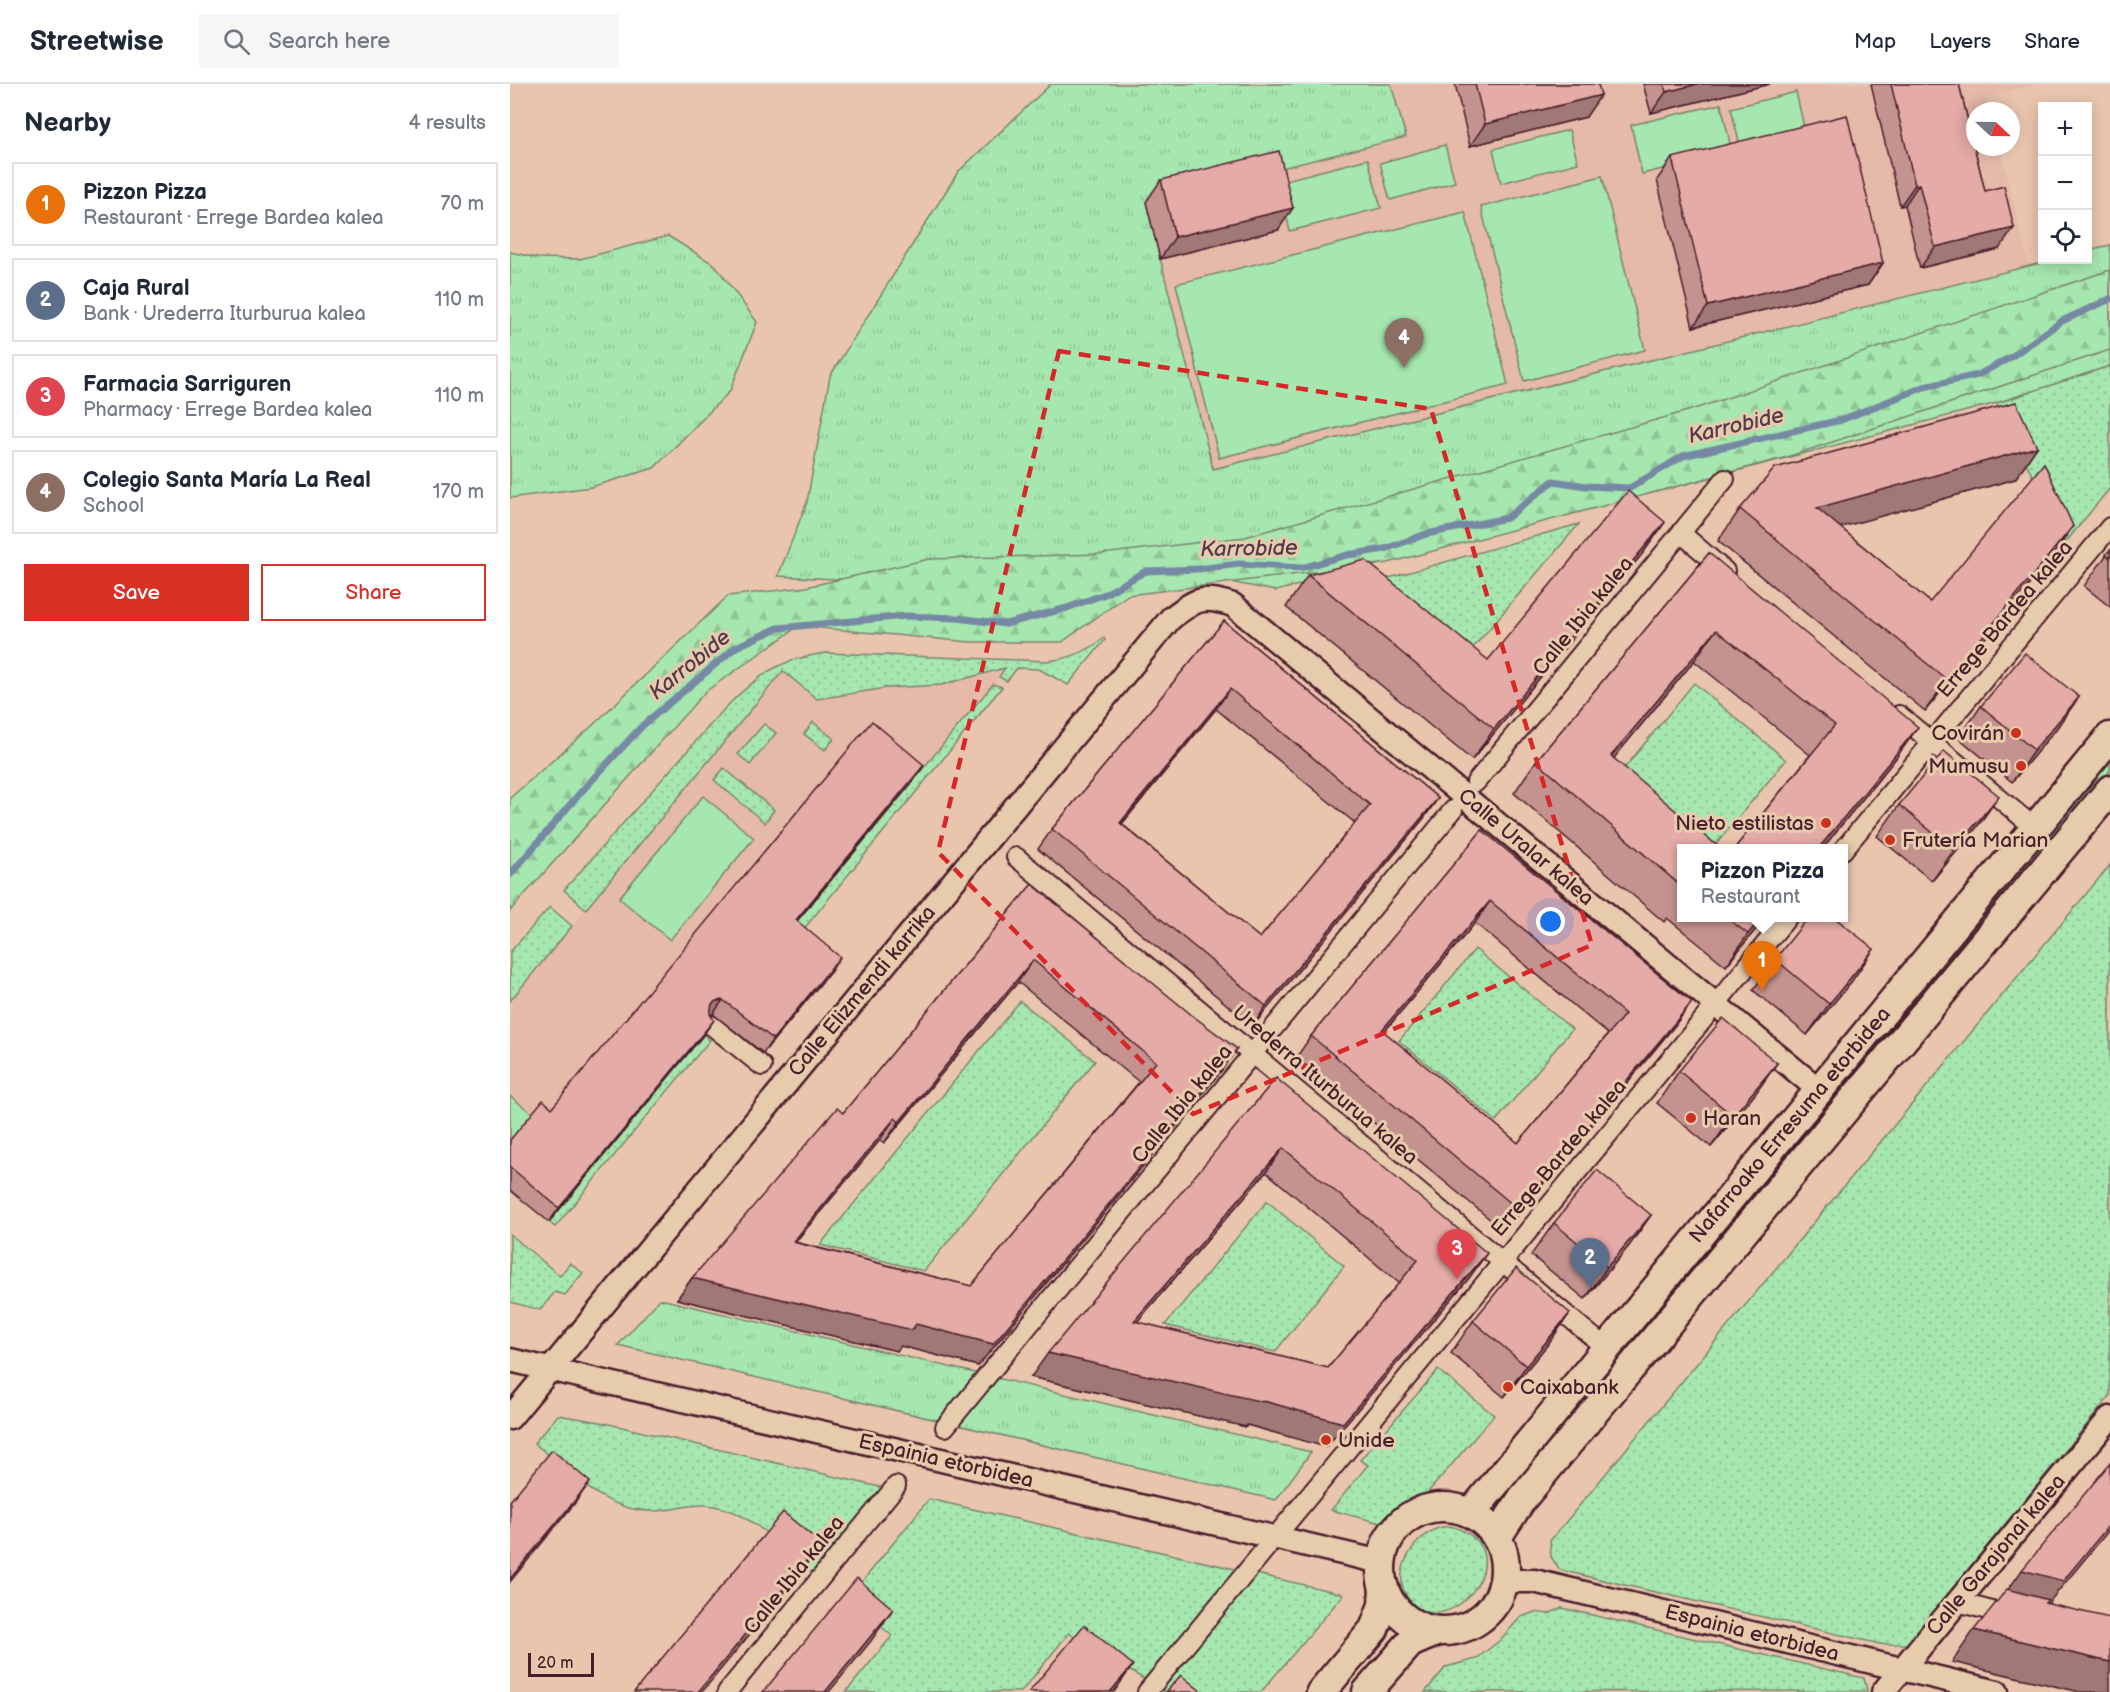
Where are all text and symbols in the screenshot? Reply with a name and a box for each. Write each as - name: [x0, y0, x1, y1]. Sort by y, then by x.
- search box: [199, 14, 619, 68]
- text: Streetwise: [30, 25, 163, 58]
- icon: search: [220, 25, 253, 58]
- text: Search here: [268, 28, 390, 55]
- text: Map: [1854, 29, 1896, 54]
- text: Layers: [1929, 29, 1991, 54]
- text: Share: [2024, 29, 2080, 54]
- north arrow: [1966, 102, 2020, 156]
- map controls: [2038, 102, 2092, 264]
- button: +: [2038, 102, 2092, 156]
- text: Nearby: [24, 108, 111, 139]
- text: 4 results: [408, 111, 486, 135]
- button: −: [2038, 156, 2092, 210]
- text: Pizzon Pizza: [83, 179, 207, 206]
- text: 1: [41, 192, 50, 216]
- text: 70 m: [440, 192, 484, 216]
- text: Restaurant · Errege Bardea kalea: [83, 206, 384, 230]
- button: locate: [2038, 210, 2092, 264]
- text: Caja Rural: [83, 275, 190, 302]
- text: 2: [40, 288, 51, 312]
- text: 110 m: [435, 288, 484, 312]
- text: Bank · Urederra Iturburua kalea: [83, 302, 366, 326]
- pin: 4: [1384, 318, 1424, 368]
- text: Farmacia Sarriguren: [83, 371, 291, 398]
- text: 3: [40, 384, 51, 408]
- text: 110 m: [435, 384, 484, 408]
- text: Pharmacy · Errege Bardea kalea: [83, 398, 372, 422]
- water label: Karrobide: [1685, 402, 1787, 450]
- text: Colegio Santa María La Real: [83, 467, 371, 494]
- text: 4: [40, 480, 51, 504]
- text: 170 m: [433, 480, 484, 504]
- text: School: [83, 494, 144, 518]
- water label: Karrobide: [1200, 535, 1298, 563]
- street label: Errege Bardea kalea: [1932, 535, 2078, 703]
- street label: Calle Ibia kalea: [1527, 552, 1639, 680]
- button: Save: [24, 564, 249, 621]
- button: Share: [261, 564, 486, 621]
- water label: Karrobide: [644, 624, 737, 706]
- place label: Covirán: [1931, 721, 2004, 746]
- marker: Covirán: [2009, 726, 2023, 740]
- place label: Mumusu: [1928, 754, 2009, 779]
- marker: Mumusu: [2014, 759, 2028, 773]
- street label: Calle Uralar kalea: [1453, 783, 1599, 911]
- place label: Nieto estilistas: [1675, 811, 1814, 836]
- marker: Nieto estilistas: [1819, 816, 1833, 830]
- place label: Frutería Marian: [1902, 828, 2048, 853]
- marker: Frutería Marian: [1883, 833, 1897, 847]
- popup: [1677, 844, 1848, 922]
- text: Pizzon Pizza: [1701, 858, 1824, 885]
- text: Restaurant: [1701, 885, 1800, 909]
- street label: Calle Elizmendi karrika: [783, 900, 941, 1082]
- your location: [1536, 907, 1565, 936]
- pin: 1: [1742, 942, 1782, 991]
- street label: Urederra Iturburua kalea: [1227, 1000, 1423, 1170]
- street label: Nafarroako Erresuma etorbidea: [1684, 1002, 1896, 1248]
- street label: Calle Ibia kalea: [1126, 1040, 1238, 1168]
- street label: Errege Bardea kalea: [1486, 1074, 1632, 1242]
- place label: Haran: [1703, 1106, 1761, 1131]
- marker: Haran: [1684, 1111, 1698, 1125]
- pin: 3: [1438, 1230, 1476, 1279]
- pin: 2: [1570, 1238, 1610, 1288]
- place label: Caixabank: [1520, 1375, 1619, 1400]
- marker: Caixabank: [1501, 1380, 1515, 1394]
- place label: Unide: [1338, 1428, 1395, 1453]
- street label: Espainia etorbidea: [856, 1429, 1036, 1493]
- marker: Unide: [1319, 1433, 1333, 1447]
- street label: Calle Garajonai kalea: [1921, 1469, 2071, 1641]
- street label: Calle Ibia kalea: [738, 1511, 850, 1639]
- street label: Espainia etorbidea: [1662, 1599, 1842, 1667]
- scale bar: [528, 1650, 594, 1678]
- text: 20 m: [537, 1654, 573, 1673]

